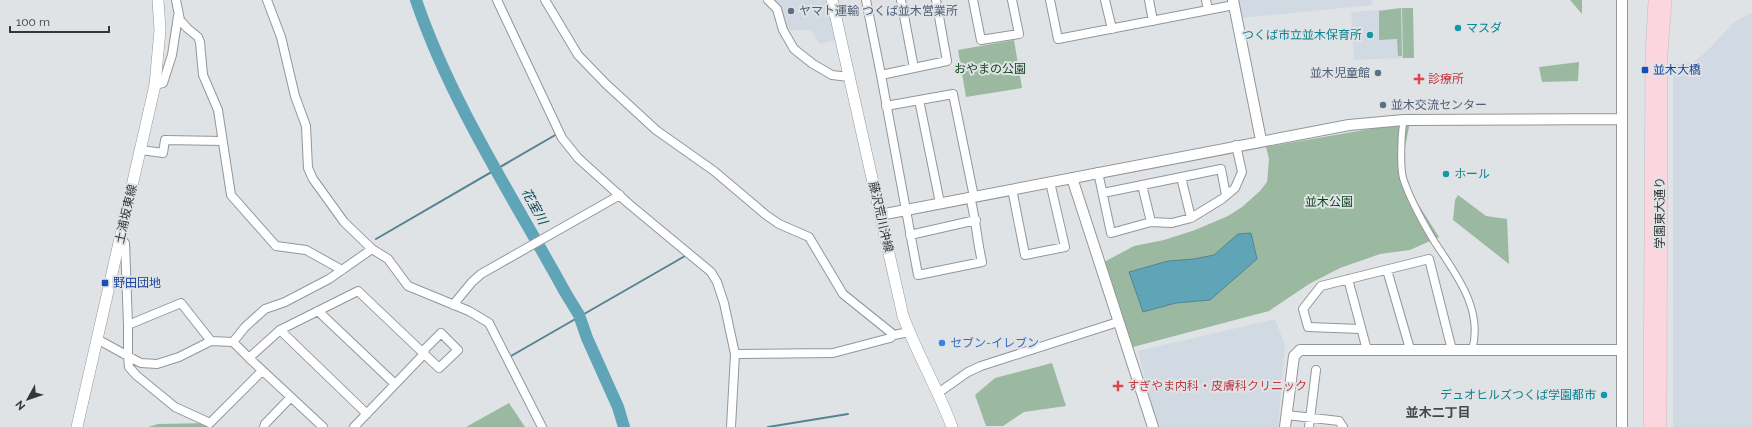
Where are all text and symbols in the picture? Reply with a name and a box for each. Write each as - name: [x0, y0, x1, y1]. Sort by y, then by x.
- place label: ヤマト運輸 つくば並木営業所: [799, 4, 958, 18]
- marker: ヤマト運輸 つくば並木営業所: [786, 6, 796, 16]
- scale bar: [10, 8, 109, 34]
- text: 100 m: [16, 15, 50, 29]
- place label: マスダ: [1466, 21, 1502, 35]
- marker: マスダ: [1453, 23, 1463, 33]
- place label: つくば市立並木保育所: [1242, 28, 1362, 42]
- marker: つくば市立並木保育所: [1365, 30, 1375, 40]
- park label: おやまの公園: [954, 62, 1026, 76]
- place label: 並木大橋: [1653, 63, 1701, 77]
- marker: 並木大橋: [1640, 65, 1650, 75]
- place label: 並木児童館: [1310, 66, 1370, 80]
- marker: 並木児童館: [1373, 68, 1383, 78]
- place label: 診療所: [1428, 72, 1464, 86]
- marker: 診療所: [1413, 73, 1425, 85]
- place label: 並木交流センター: [1391, 98, 1487, 112]
- marker: 並木交流センター: [1378, 100, 1388, 110]
- place label: ホール: [1454, 167, 1490, 181]
- marker: ホール: [1441, 169, 1451, 179]
- street label: 学園東大通り: [1653, 177, 1667, 249]
- street label: 藤沢荒川沖線: [866, 180, 896, 254]
- street label: 土浦坂東線: [112, 183, 140, 245]
- water label: 花室川: [519, 186, 552, 229]
- park label: 並木公園: [1305, 195, 1353, 209]
- place label: 野田団地: [113, 276, 161, 290]
- marker: 野田団地: [100, 278, 110, 288]
- place label: セブン-イレブン: [950, 336, 1039, 350]
- marker: セブン-イレブン: [937, 338, 947, 348]
- north arrow: [8, 379, 48, 419]
- place label: すぎやま内科・皮膚科クリニック: [1127, 379, 1307, 393]
- marker: すぎやま内科・皮膚科クリニック: [1112, 380, 1124, 392]
- place label: デュオヒルズつくば学園都市: [1440, 388, 1596, 402]
- marker: デュオヒルズつくば学園都市: [1599, 390, 1609, 400]
- text: N: [13, 398, 28, 413]
- district label: 並木二丁目: [1405, 405, 1471, 420]

